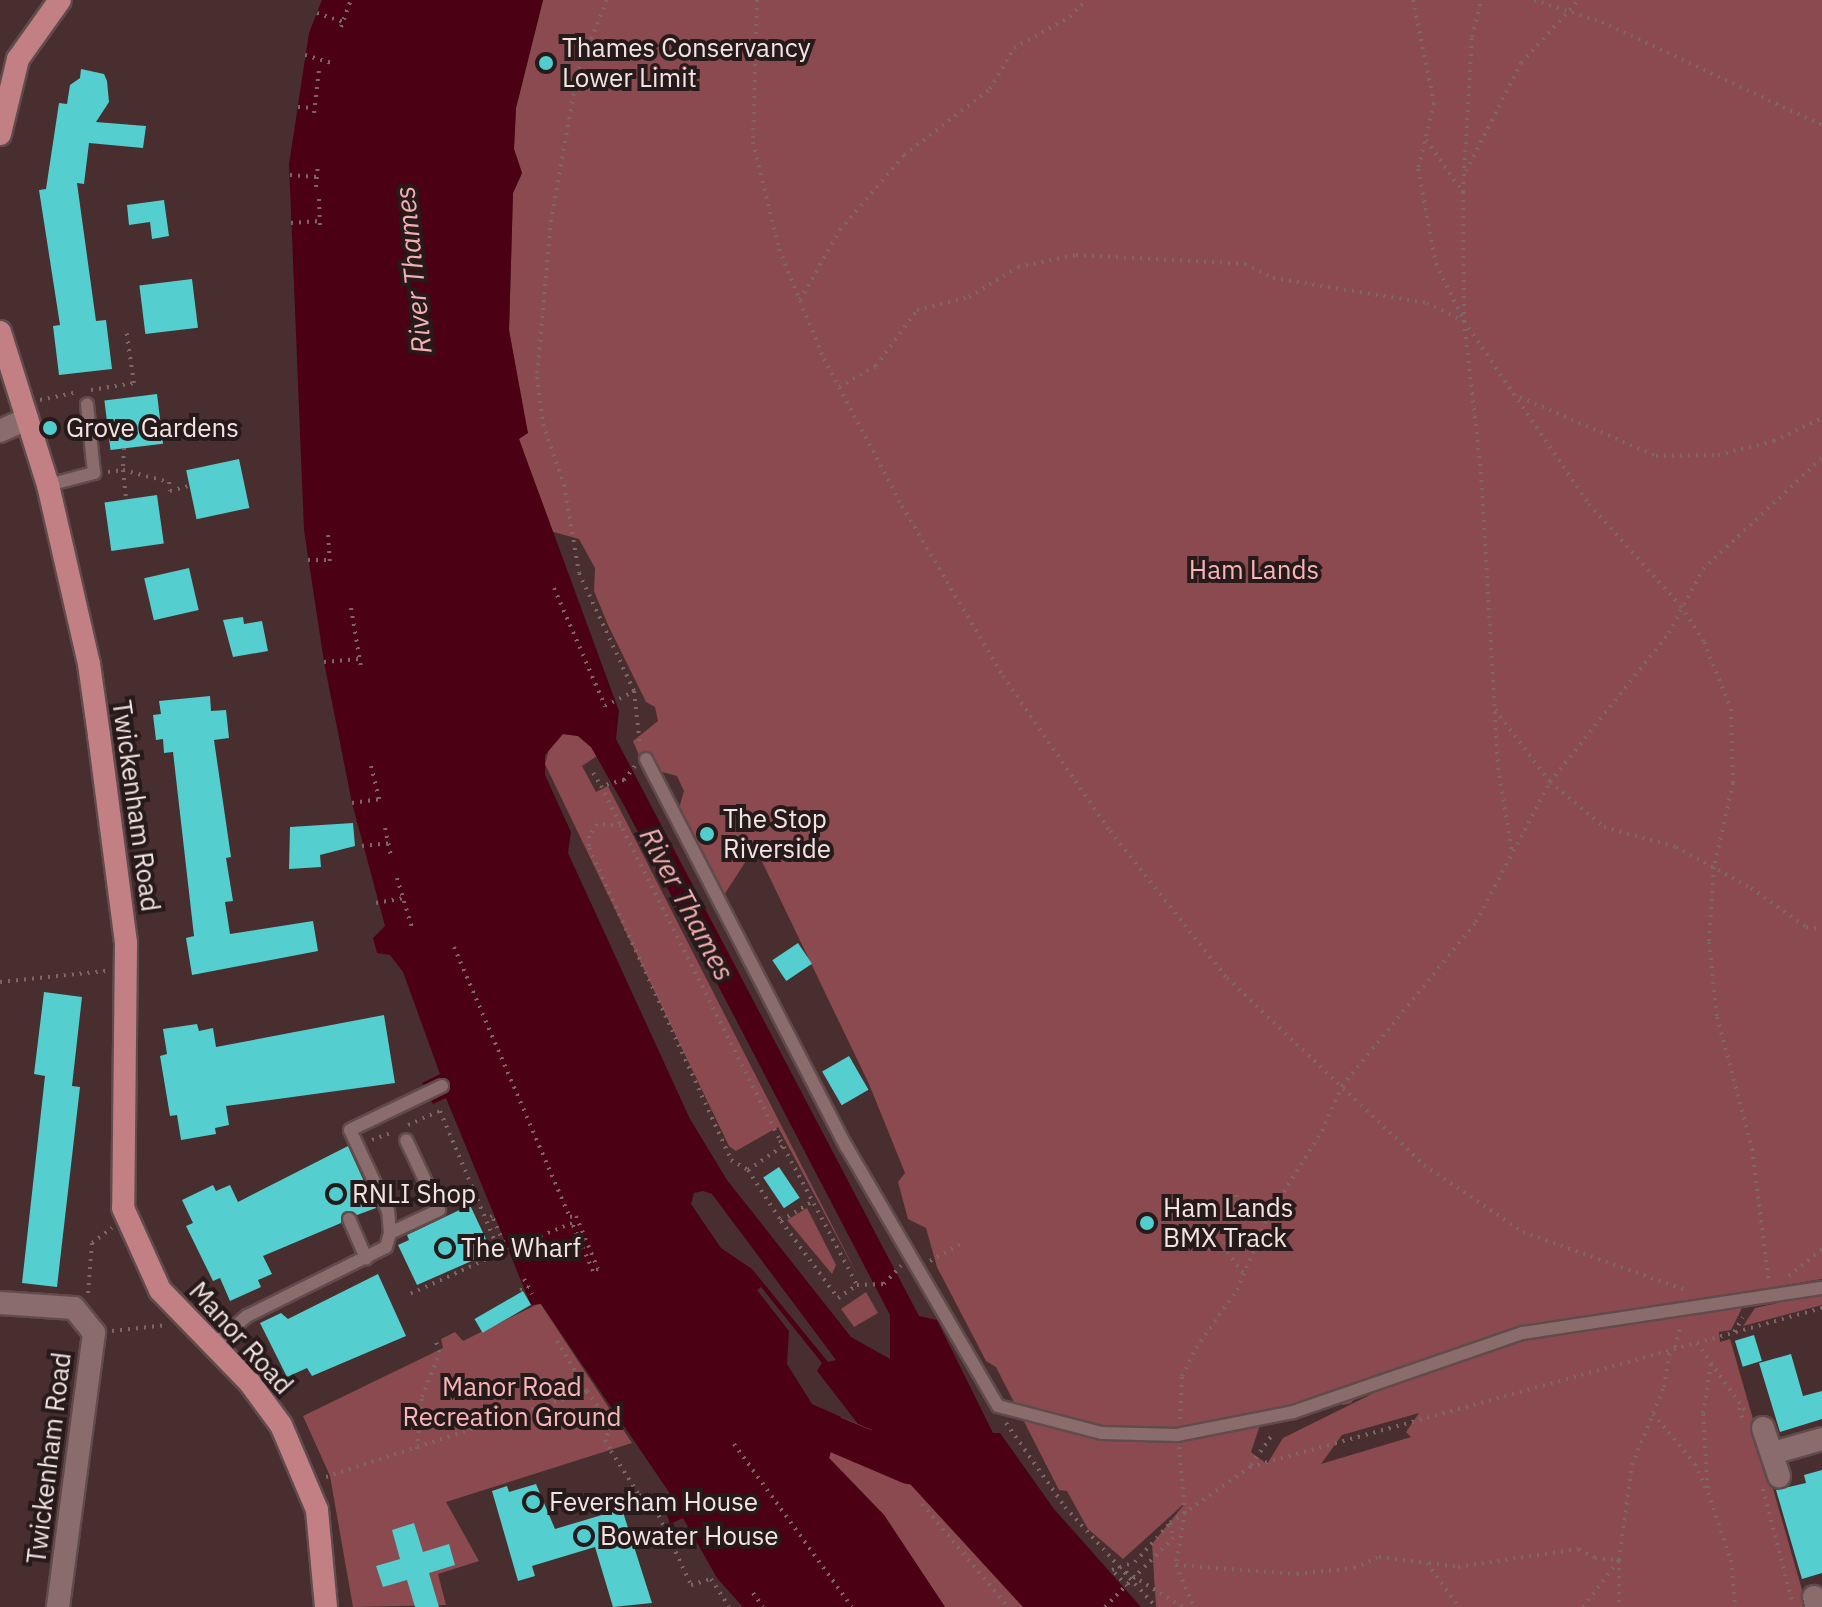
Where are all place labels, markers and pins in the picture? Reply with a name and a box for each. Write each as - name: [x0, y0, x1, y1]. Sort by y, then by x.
- place label: Thames Conservancy Lower Limit: [562, 32, 811, 94]
- marker: Thames Conservancy Lower Limit: [537, 54, 555, 72]
- place label: Grove Gardens: [66, 412, 239, 444]
- marker: Grove Gardens: [41, 419, 59, 437]
- place label: The Stop Riverside: [723, 803, 831, 864]
- marker: The Stop Riverside: [698, 825, 716, 843]
- place label: RNLI Shop: [352, 1178, 476, 1210]
- marker: RNLI Shop: [327, 1185, 345, 1203]
- place label: Ham Lands BMX Track: [1163, 1192, 1293, 1254]
- marker: Ham Lands BMX Track: [1138, 1214, 1156, 1232]
- place label: The Wharf: [461, 1232, 581, 1264]
- marker: The Wharf: [436, 1239, 454, 1257]
- place label: Feversham House: [549, 1486, 758, 1518]
- marker: Feversham House: [524, 1493, 542, 1511]
- place label: Bowater House: [600, 1520, 779, 1552]
- marker: Bowater House: [575, 1527, 593, 1545]

